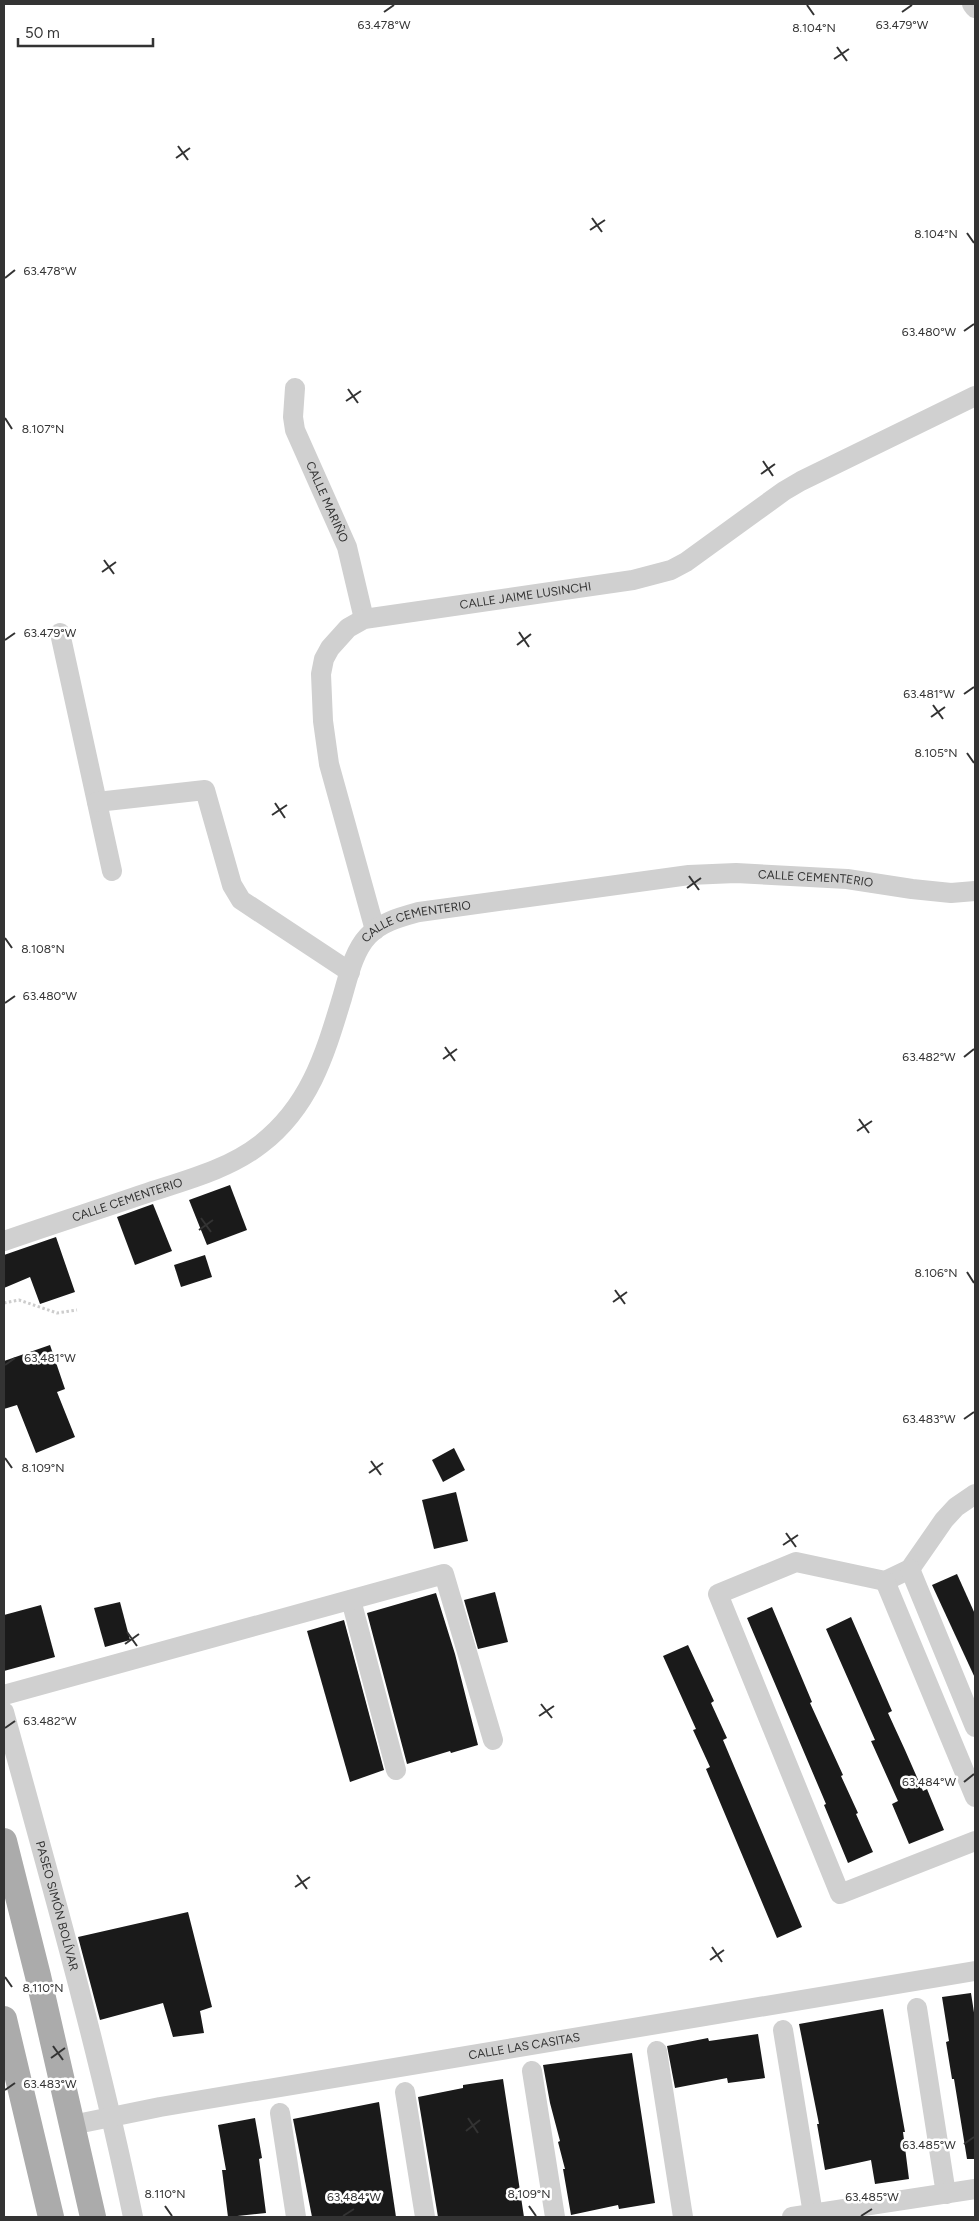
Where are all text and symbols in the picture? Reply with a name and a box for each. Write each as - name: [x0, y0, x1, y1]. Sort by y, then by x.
- scale bar: [18, 15, 152, 47]
- text: 63.478°W: [357, 18, 411, 32]
- text: 63.479°W: [876, 18, 929, 32]
- text: 8.104°N: [792, 21, 836, 35]
- text: 50 m: [25, 24, 60, 42]
- text: 8.104°N: [914, 227, 958, 241]
- text: 63.478°W: [23, 264, 77, 278]
- text: 63.480°W: [902, 325, 957, 339]
- text: 8.107°N: [22, 422, 64, 436]
- street label: CALLE MARIÑO: [303, 459, 351, 545]
- street label: CALLE JAIME LUSINCHI: [459, 579, 592, 612]
- text: 63.479°W: [24, 626, 77, 640]
- text: 63.481°W: [903, 687, 955, 701]
- text: 8.105°N: [914, 746, 958, 760]
- street label: CALLE CEMENTERIO: [758, 867, 874, 890]
- street label: CALLE CEMENTERIO: [359, 898, 472, 945]
- text: 8.108°N: [21, 942, 65, 956]
- text: 63.480°W: [23, 989, 78, 1003]
- text: 63.482°W: [902, 1050, 956, 1064]
- street label: CALLE CEMENTERIO: [70, 1175, 184, 1225]
- text: 8.106°N: [914, 1266, 958, 1280]
- text: 63.481°W: [24, 1351, 76, 1365]
- text: 63.483°W: [902, 1412, 956, 1426]
- text: 8.109°N: [21, 1461, 65, 1475]
- text: 63.482°W: [23, 1714, 77, 1728]
- text: 63.484°W: [902, 1775, 956, 1789]
- street label: PASEO SIMÓN BOLÍVAR: [33, 1839, 81, 1972]
- text: 8.110°N: [22, 1981, 64, 1995]
- street label: CALLE LAS CASITAS: [467, 2030, 581, 2062]
- text: 63.483°W: [23, 2077, 77, 2091]
- text: 63.485°W: [902, 2138, 956, 2152]
- text: 8.110°N: [144, 2187, 186, 2201]
- text: 8.109°N: [507, 2187, 551, 2201]
- text: 63.484°W: [327, 2190, 381, 2204]
- text: 63.485°W: [845, 2190, 899, 2204]

